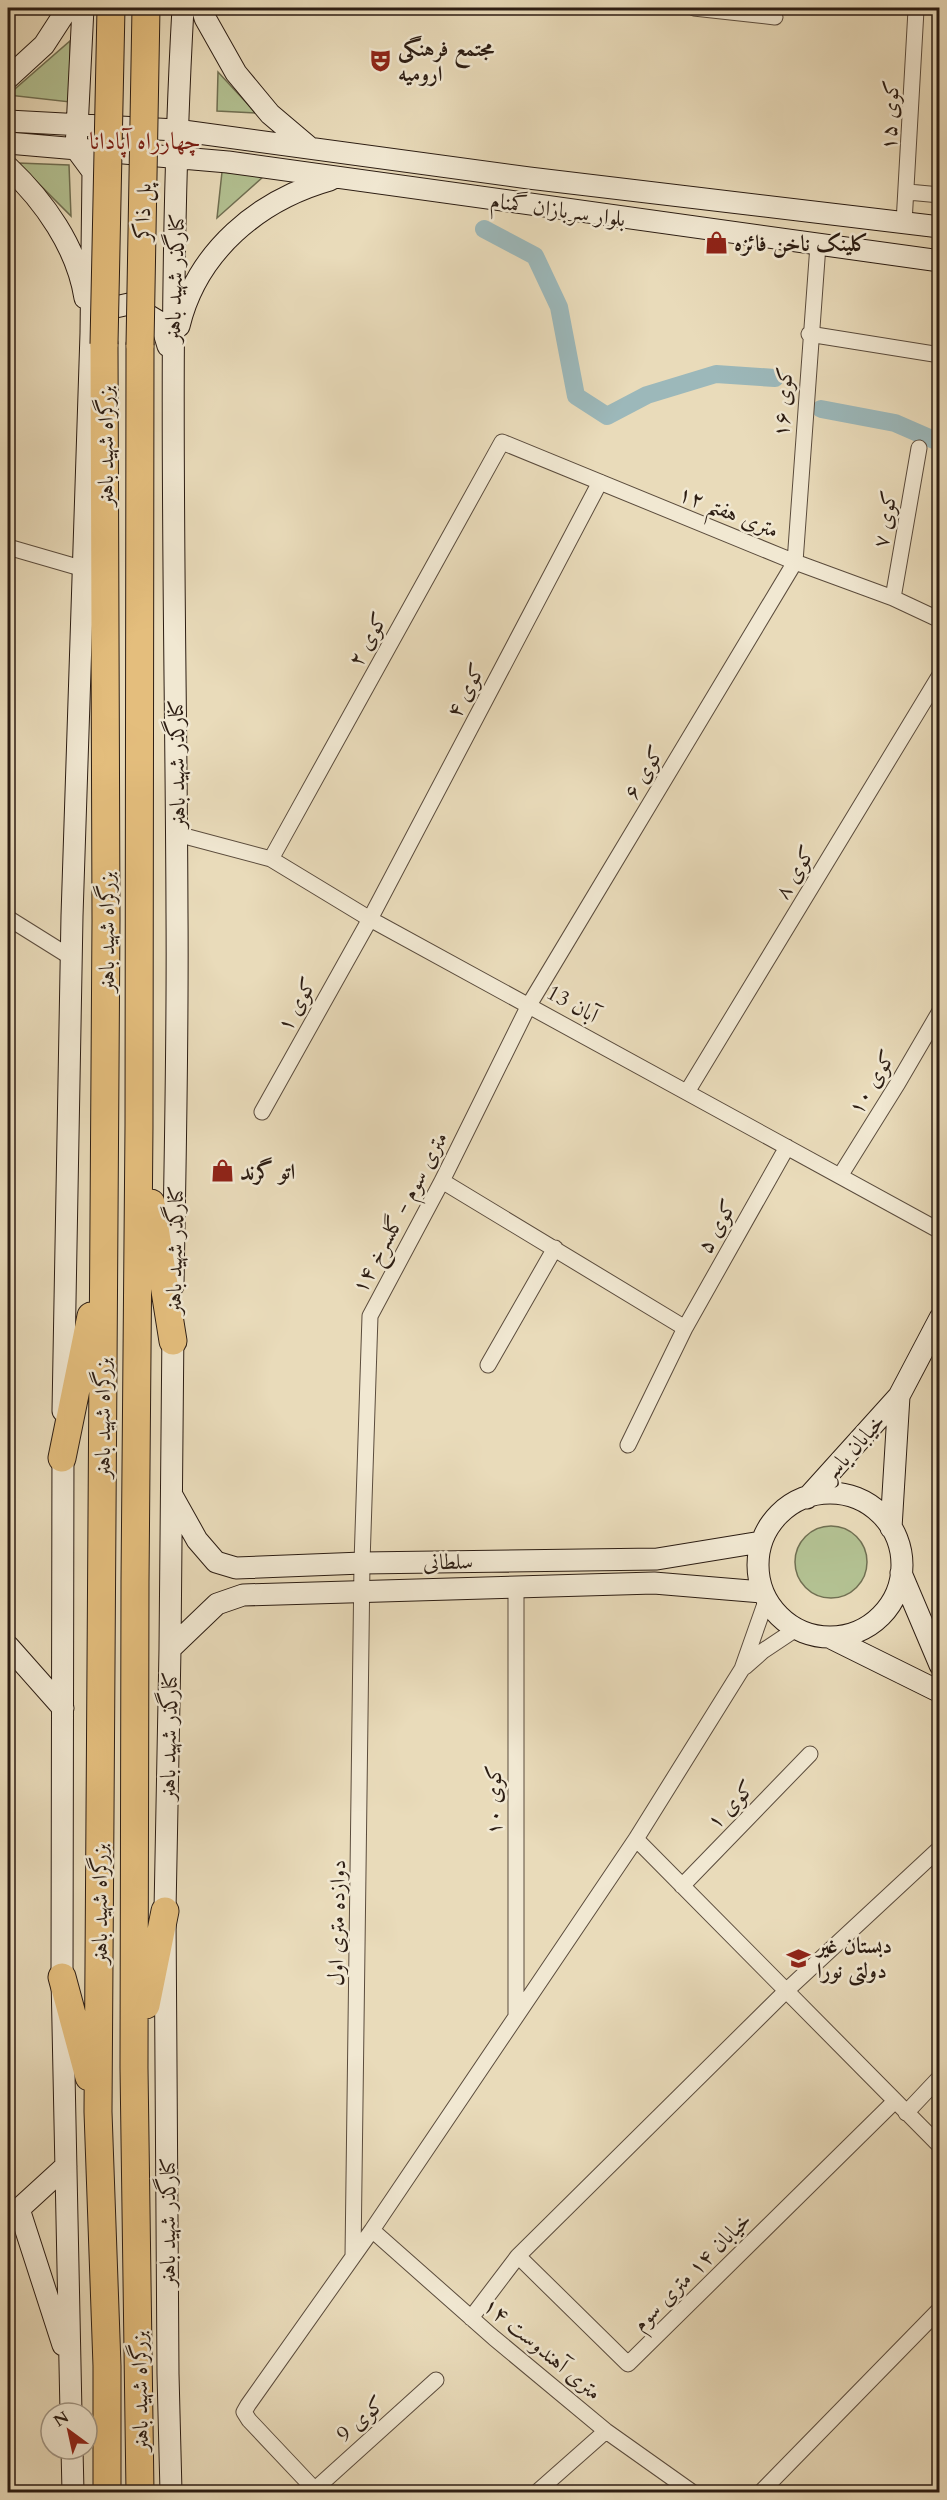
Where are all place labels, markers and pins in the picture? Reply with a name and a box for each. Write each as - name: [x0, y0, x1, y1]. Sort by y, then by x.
- place label: مجتمع فرهنگی ارومیه: [398, 34, 495, 89]
- theatre icon: مجتمع فرهنگی ارومیه: [367, 48, 393, 74]
- place label: کلینک ناخن فائزه: [734, 229, 869, 259]
- shop icon: کلینک ناخن فائزه: [703, 230, 729, 256]
- place label: اتو گرند: [240, 1157, 295, 1187]
- shop icon: اتو گرند: [209, 1158, 235, 1184]
- place label: دبستان غیر دولتی نورا: [814, 1931, 892, 1986]
- school or university icon: دبستان غیر دولتی نورا: [786, 1945, 812, 1971]

